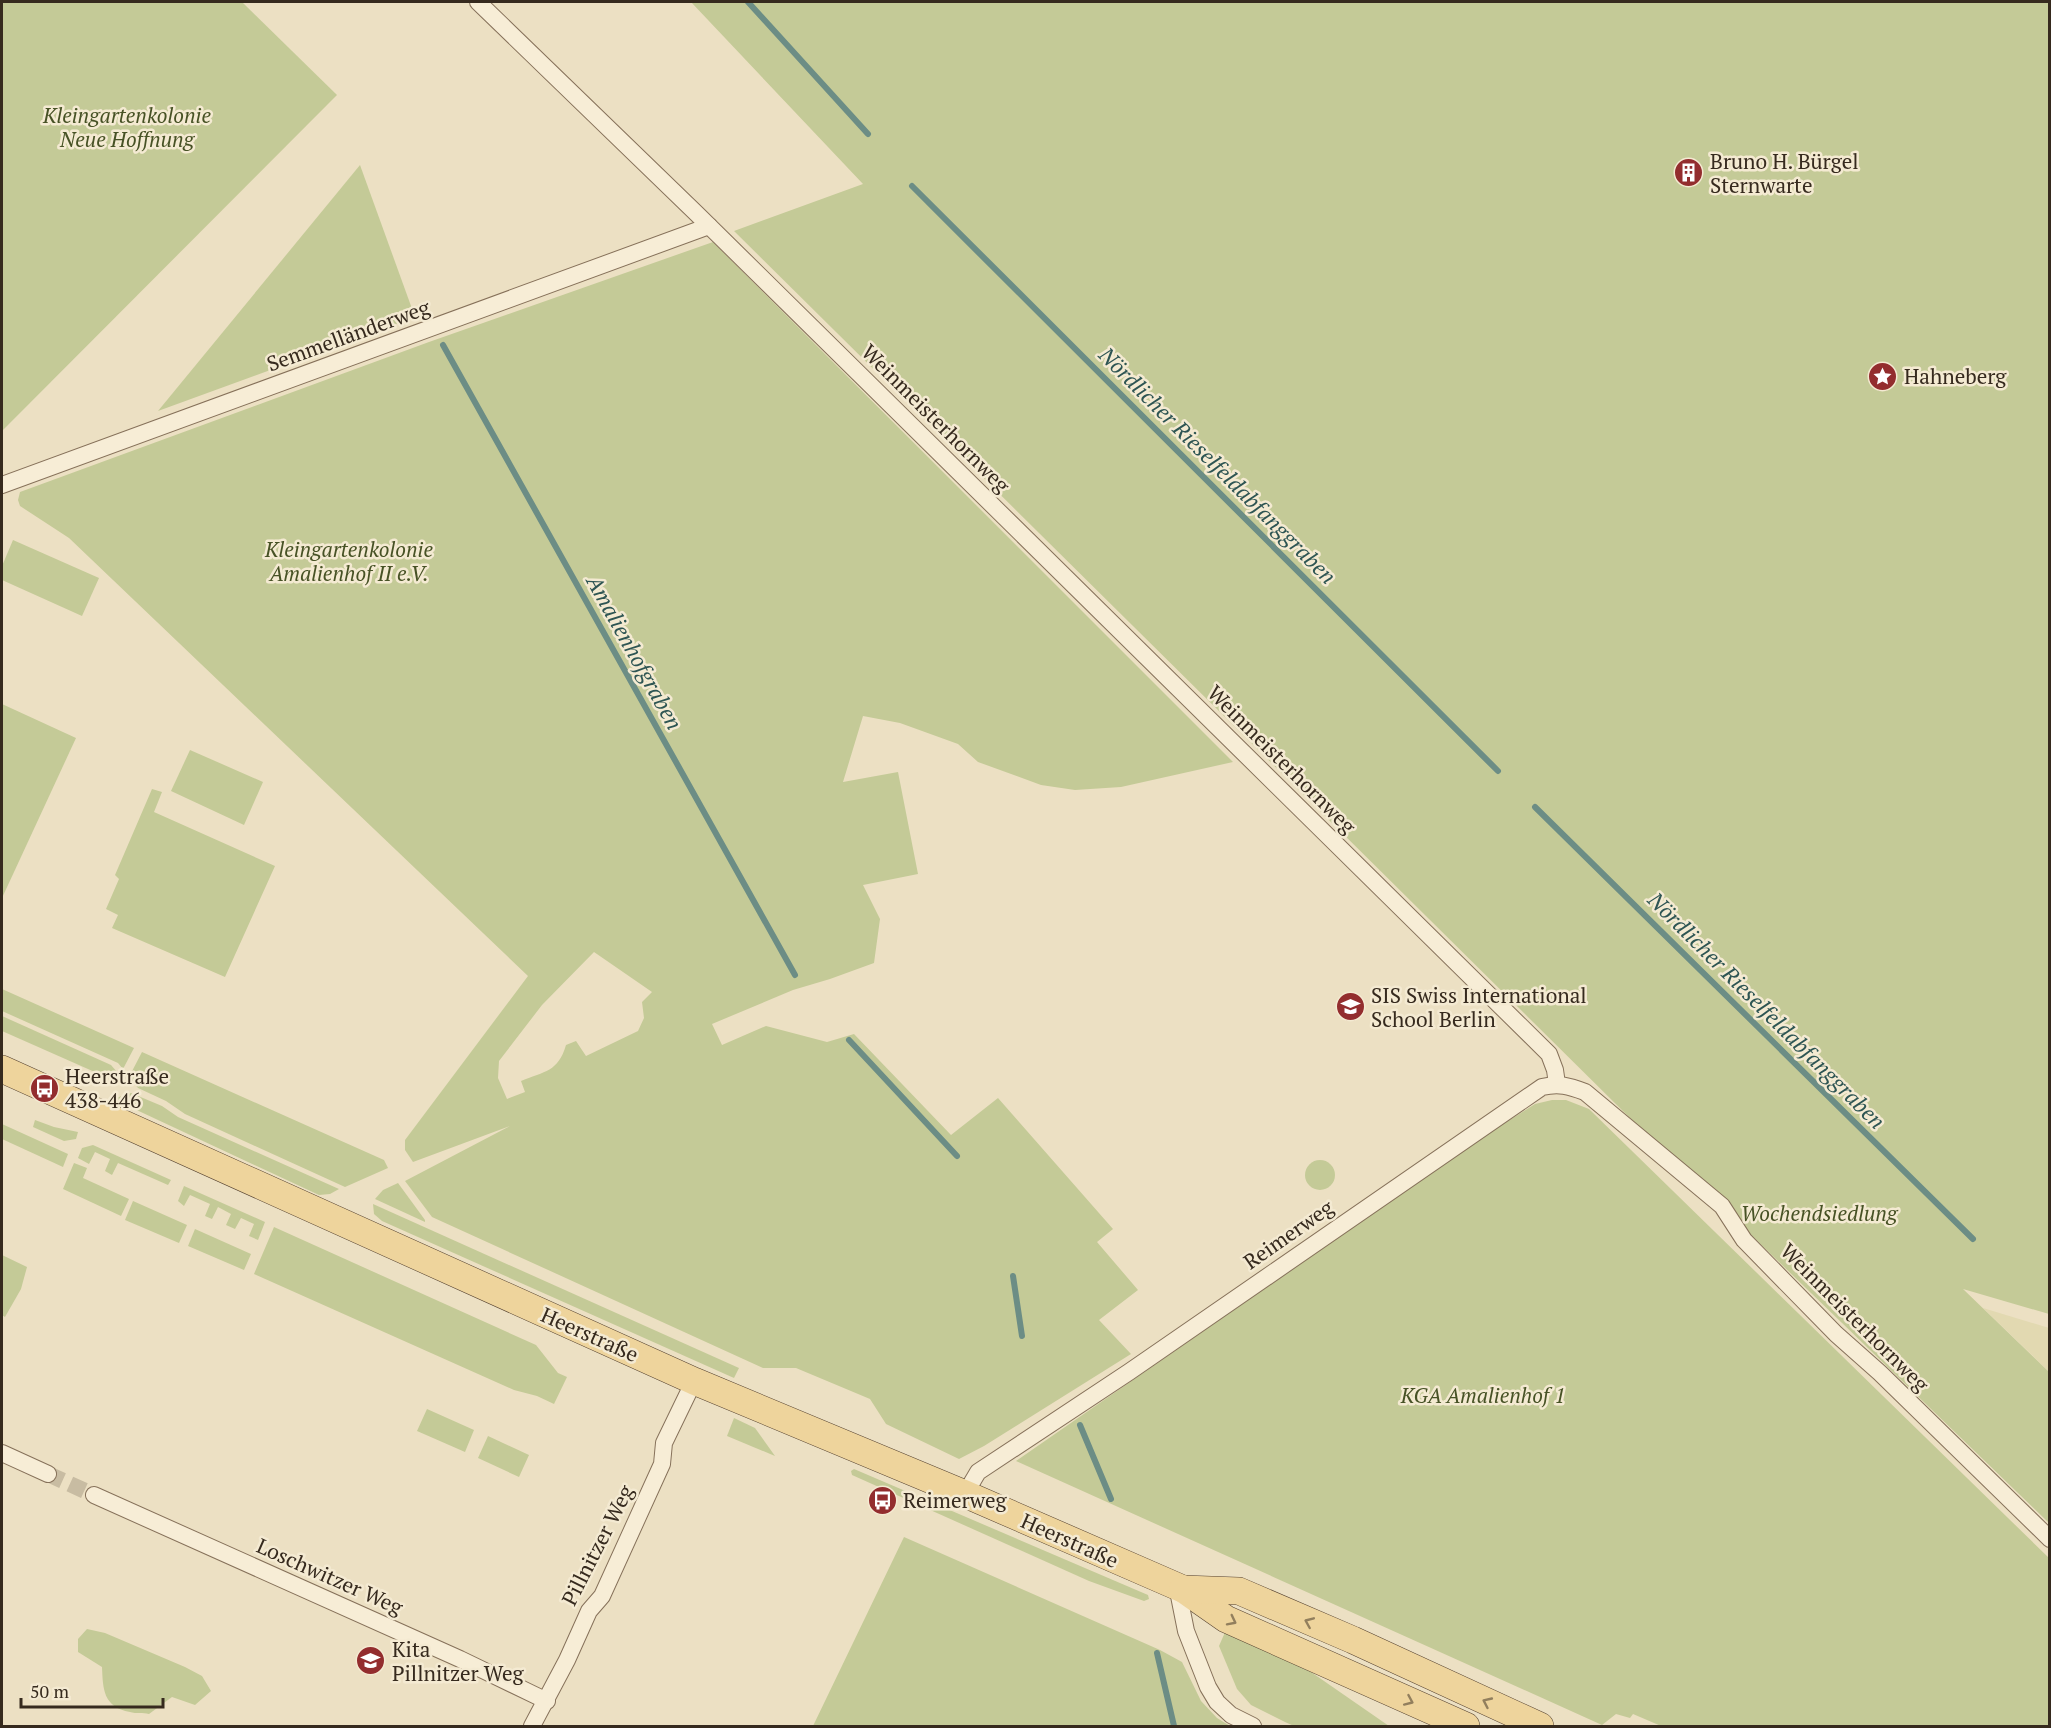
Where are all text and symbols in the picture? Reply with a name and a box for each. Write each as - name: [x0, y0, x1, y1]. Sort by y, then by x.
- park label: Kleingartenkolonie Neue Hoffnung: [42, 101, 211, 153]
- place label: Bruno H. Bürgel Sternwarte: [1710, 147, 1859, 199]
- building icon: Bruno H. Bürgel Sternwarte: [1673, 157, 1705, 189]
- street label: Semmelländerweg: [263, 292, 434, 377]
- street label: Weinmeisterhornweg: [856, 338, 1017, 499]
- water label: Nördlicher Rieselfeldabfanggraben: [1092, 339, 1343, 590]
- place icon: Hahneberg: [1867, 360, 1899, 392]
- place label: Hahneberg: [1904, 362, 2007, 390]
- park label: Kleingartenkolonie Amalienhof II e.V.: [264, 535, 433, 587]
- water label: Amalienhofgraben: [580, 568, 690, 734]
- street label: Weinmeisterhornweg: [1202, 679, 1363, 840]
- water label: Nördlicher Rieselfeldabfanggraben: [1641, 884, 1892, 1135]
- place label: SIS Swiss International School Berlin: [1371, 981, 1587, 1033]
- school or university icon: SIS Swiss International School Berlin: [1334, 991, 1366, 1023]
- place label: Heerstraße 438-446: [65, 1062, 169, 1114]
- bus stop icon: Heerstraße 438-446: [28, 1072, 60, 1104]
- street label: Reimerweg: [1238, 1192, 1339, 1275]
- park label: Wochendsiedlung: [1741, 1199, 1899, 1227]
- street label: Weinmeisterhornweg: [1775, 1237, 1936, 1398]
- street label: Heerstraße: [537, 1300, 643, 1368]
- park label: KGA Amalienhof 1: [1400, 1381, 1565, 1409]
- street label: Pillnitzer Weg: [555, 1479, 640, 1610]
- bus stop icon: Reimerweg: [866, 1484, 898, 1516]
- place label: Reimerweg: [903, 1486, 1007, 1514]
- street label: Heerstraße: [1017, 1506, 1123, 1574]
- street label: Loschwitzer Weg: [252, 1531, 408, 1621]
- one-way arrow: [1225, 1614, 1236, 1625]
- one-way arrow: [1305, 1617, 1316, 1629]
- place label: Kita Pillnitzer Weg: [392, 1635, 525, 1687]
- school or university icon: Kita Pillnitzer Weg: [355, 1645, 387, 1677]
- scale bar: [21, 1671, 164, 1709]
- text: 50 m: [30, 1679, 70, 1703]
- one-way arrow: [1403, 1694, 1414, 1706]
- one-way arrow: [1482, 1697, 1493, 1709]

